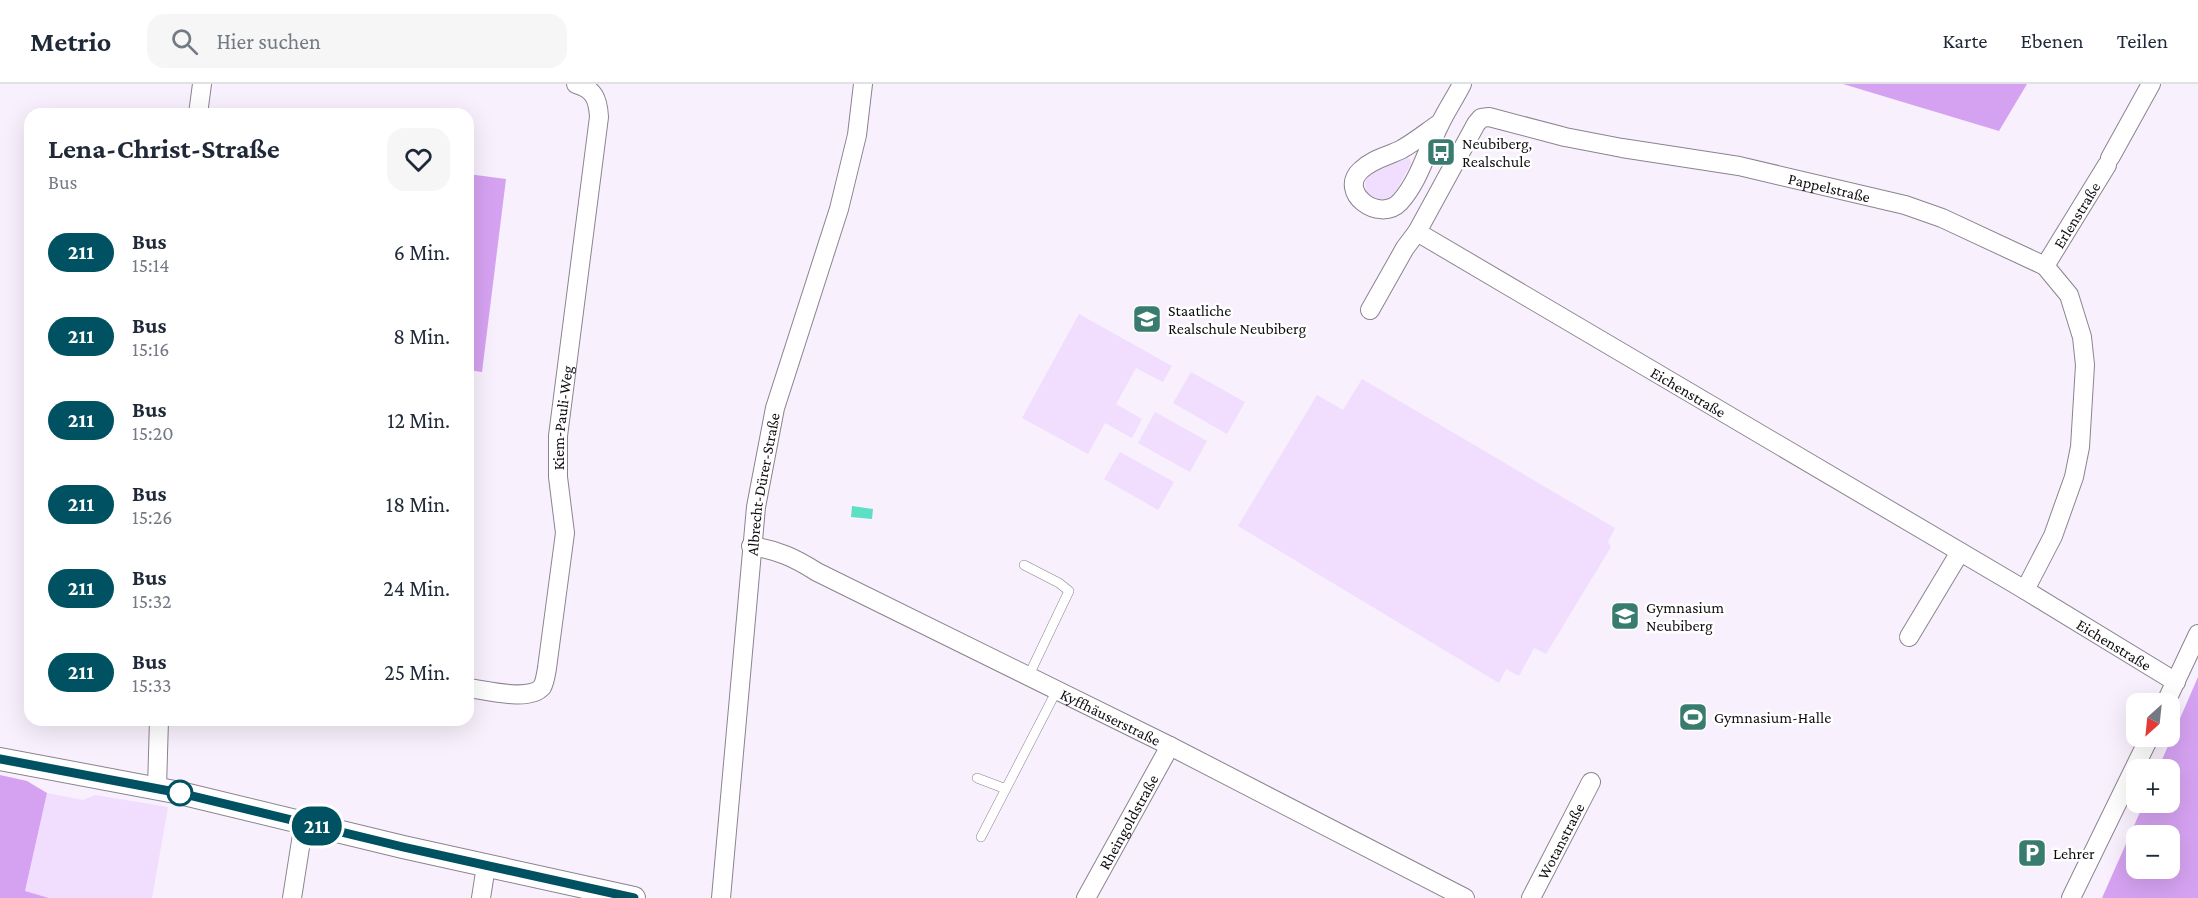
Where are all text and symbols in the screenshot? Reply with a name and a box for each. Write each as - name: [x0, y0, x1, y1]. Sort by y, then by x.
- search box: [147, 14, 567, 68]
- icon: search: [168, 25, 201, 58]
- text: Metrio: [30, 26, 111, 57]
- text: Hier suchen: [216, 29, 321, 54]
- text: Karte: [1942, 29, 1988, 53]
- text: Ebenen: [2021, 29, 2084, 53]
- text: Teilen: [2117, 29, 2168, 53]
- button: heart: [387, 128, 450, 191]
- text: Lena-Christ-Straße: [48, 133, 280, 164]
- place label: Neubiberg, Realschule: [1462, 135, 1532, 170]
- bus stop icon: Neubiberg, Realschule: [1425, 136, 1457, 168]
- street label: Pappelstraße: [1787, 170, 1872, 206]
- text: Bus: [48, 171, 77, 193]
- street label: Erlenstraße: [2050, 179, 2104, 251]
- text: Bus: [132, 229, 166, 254]
- text: 211: [68, 240, 94, 264]
- text: 6 Min.: [394, 240, 450, 265]
- text: 15:14: [132, 254, 170, 276]
- place label: Staatliche Realschule Neubiberg: [1168, 302, 1306, 338]
- school or university icon: Staatliche Realschule Neubiberg: [1131, 303, 1163, 335]
- text: Bus: [132, 313, 166, 338]
- text: 211: [68, 324, 94, 348]
- text: 8 Min.: [393, 324, 450, 349]
- text: 15:16: [132, 338, 169, 360]
- street label: Kiem-Pauli-Weg: [550, 364, 577, 470]
- street label: Eichenstraße: [1648, 364, 1729, 421]
- text: Bus: [132, 397, 166, 422]
- text: 211: [68, 408, 94, 432]
- text: 12 Min.: [387, 408, 450, 433]
- street label: Albrecht-Dürer-Straße: [744, 411, 783, 556]
- text: 15:20: [132, 422, 173, 444]
- text: Bus: [132, 481, 166, 506]
- text: 211: [68, 492, 94, 516]
- text: 18 Min.: [386, 492, 450, 517]
- text: 15:26: [132, 506, 172, 528]
- text: Bus: [132, 565, 166, 590]
- text: 211: [68, 576, 94, 600]
- text: 24 Min.: [383, 576, 450, 601]
- text: 15:32: [132, 590, 172, 612]
- place label: Gymnasium Neubiberg: [1646, 599, 1724, 635]
- school or university icon: Gymnasium Neubiberg: [1609, 600, 1641, 632]
- street label: Eichenstraße: [2074, 616, 2154, 674]
- text: Bus: [132, 649, 166, 674]
- text: 211: [68, 660, 94, 684]
- text: 25 Min.: [384, 660, 450, 685]
- text: 15:33: [132, 674, 172, 696]
- street label: Kyffhäuserstraße: [1058, 685, 1163, 749]
- north arrow: [2126, 693, 2180, 747]
- map controls: [2126, 693, 2180, 879]
- sports icon: Gymnasium-Halle: [1677, 701, 1709, 733]
- place label: Gymnasium-Halle: [1714, 709, 1831, 727]
- button: +: [2126, 759, 2180, 813]
- street label: Rheingoldstraße: [1095, 772, 1162, 872]
- unlabelled marker: [167, 780, 193, 806]
- street label: Wotanstraße: [1534, 800, 1588, 882]
- line badge: 211: [282, 806, 352, 846]
- text: 211: [304, 814, 330, 838]
- button: −: [2126, 825, 2180, 879]
- parking icon: Lehrer: [2016, 837, 2048, 869]
- place label: Lehrer: [2053, 845, 2095, 862]

